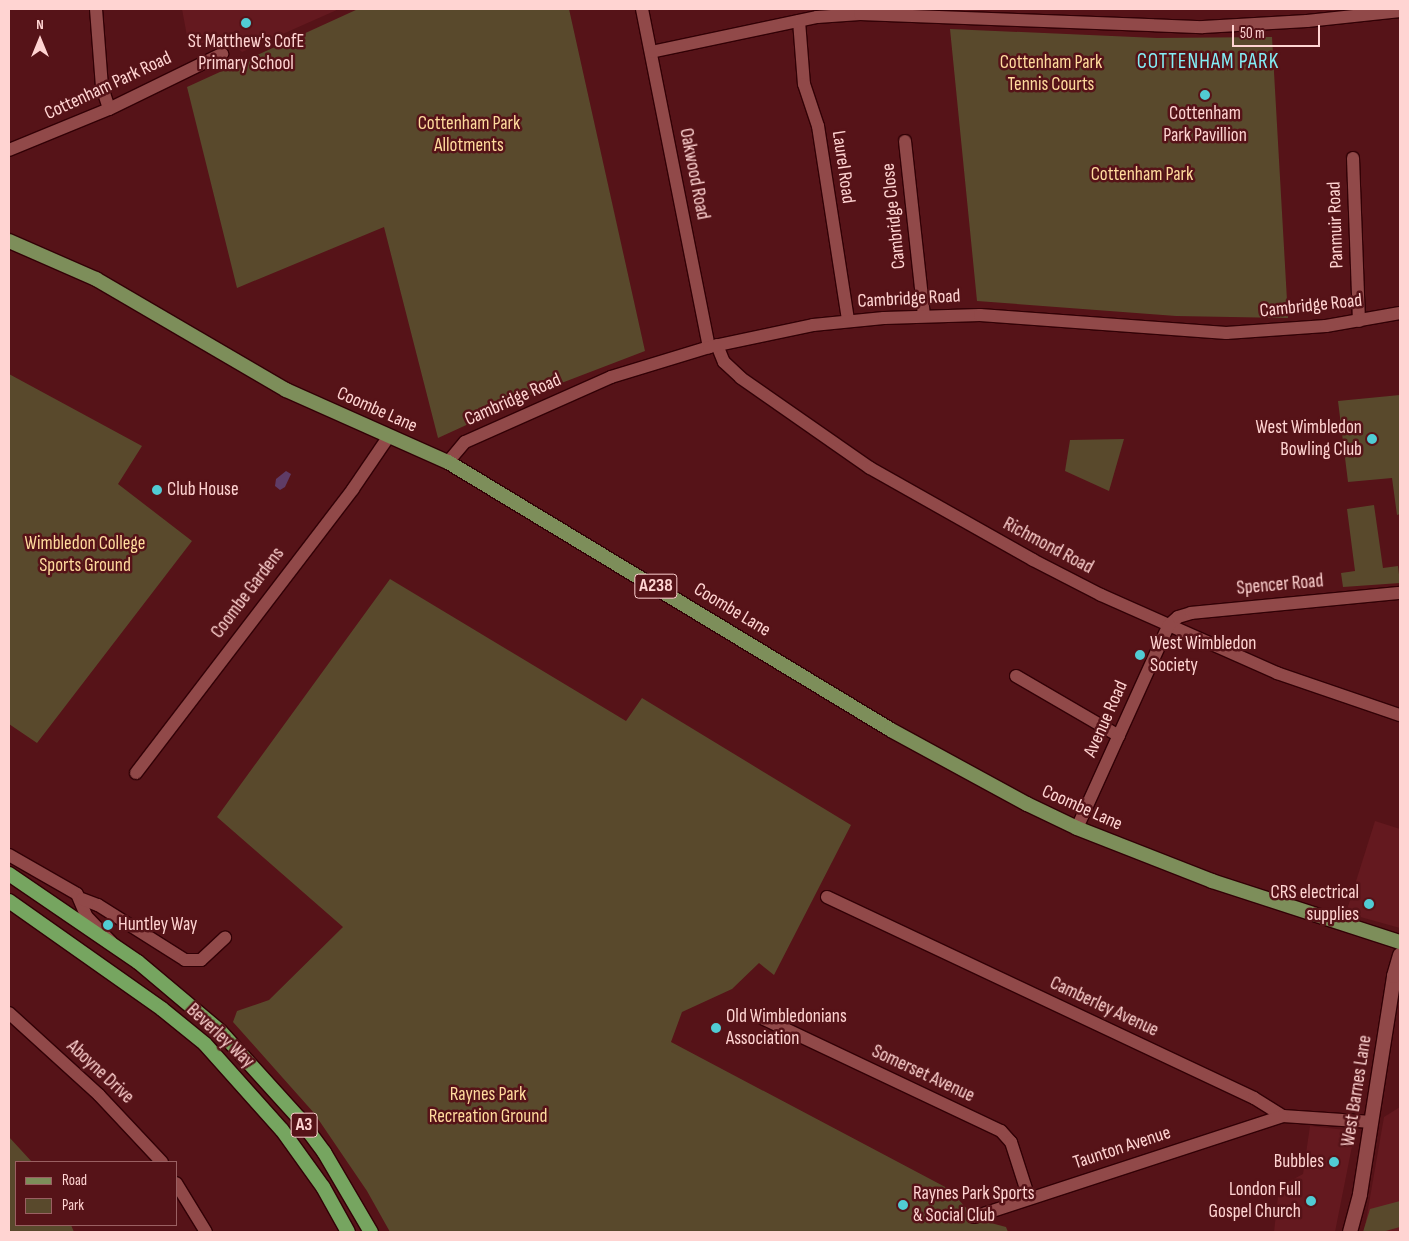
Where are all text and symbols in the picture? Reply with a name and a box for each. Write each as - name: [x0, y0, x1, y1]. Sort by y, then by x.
- north arrow: [15, 15, 65, 65]
- scale bar: [1234, 15, 1322, 47]
- text: N: [36, 16, 44, 33]
- marker: St Matthew's CofE Primary School: [240, 17, 252, 29]
- text: 50 m: [1240, 24, 1265, 43]
- place label: St Matthew's CofE Primary School: [188, 31, 304, 75]
- street label: Cottenham Park Road: [41, 47, 175, 125]
- district label: COTTENHAM PARK: [1135, 49, 1281, 75]
- park label: Cottenham Park Tennis Courts: [1000, 52, 1102, 96]
- marker: Cottenham Park Pavillion: [1199, 89, 1211, 101]
- place label: Cottenham Park Pavillion: [1163, 103, 1247, 147]
- park label: Cottenham Park Allotments: [418, 113, 520, 157]
- street label: Oakwood Road: [674, 126, 714, 222]
- street label: Laurel Road: [827, 129, 859, 205]
- street label: Cambridge Close: [877, 162, 911, 270]
- park label: Cottenham Park: [1091, 164, 1193, 186]
- street label: Panmuir Road: [1323, 181, 1349, 269]
- street label: Cambridge Road: [857, 285, 961, 313]
- street label: Cambridge Road: [1259, 289, 1363, 323]
- street label: Cambridge Road: [461, 369, 565, 431]
- street label: Coombe Lane: [333, 382, 421, 438]
- place label: West Wimbledon Bowling Club: [1256, 417, 1362, 461]
- marker: West Wimbledon Bowling Club: [1366, 433, 1378, 445]
- place label: Club House: [167, 479, 239, 501]
- marker: Club House: [151, 484, 163, 496]
- street label: Richmond Road: [999, 513, 1097, 579]
- park label: Wimbledon College Sports Ground: [25, 533, 145, 577]
- street label: Coombe Gardens: [206, 543, 290, 643]
- road number: A238: [634, 570, 678, 602]
- street label: Spencer Road: [1236, 570, 1324, 600]
- street label: Coombe Lane: [689, 578, 775, 642]
- place label: West Wimbledon Society: [1150, 633, 1256, 677]
- marker: West Wimbledon Society: [1134, 649, 1146, 661]
- street label: Avenue Road: [1079, 677, 1133, 761]
- street label: Coombe Lane: [1038, 780, 1126, 836]
- place label: CRS electrical supplies: [1271, 882, 1359, 926]
- marker: CRS electrical supplies: [1363, 898, 1375, 910]
- place label: Huntley Way: [118, 914, 197, 936]
- marker: Huntley Way: [102, 919, 114, 931]
- street label: Camberley Avenue: [1046, 972, 1162, 1042]
- street label: Beverley Way: [182, 999, 258, 1073]
- place label: Old Wimbledonians Association: [726, 1006, 847, 1050]
- marker: Old Wimbledonians Association: [710, 1022, 722, 1034]
- street label: West Barnes Lane: [1337, 1034, 1377, 1148]
- street label: Aboyne Drive: [62, 1035, 138, 1109]
- street label: Somerset Avenue: [868, 1040, 978, 1108]
- park label: Raynes Park Recreation Ground: [429, 1084, 547, 1128]
- road number: A3: [290, 1110, 318, 1140]
- street label: Taunton Avenue: [1070, 1122, 1174, 1174]
- place label: Bubbles: [1274, 1151, 1324, 1173]
- marker: Bubbles: [1328, 1156, 1340, 1168]
- legend: [15, 1161, 178, 1226]
- text: Road: [62, 1171, 87, 1190]
- place label: London Full Gospel Church: [1209, 1179, 1301, 1223]
- place label: Raynes Park Sports & Social Club: [913, 1183, 1035, 1227]
- marker: London Full Gospel Church: [1305, 1195, 1317, 1207]
- text: Park: [62, 1196, 84, 1215]
- marker: Raynes Park Sports & Social Club: [897, 1199, 909, 1211]

